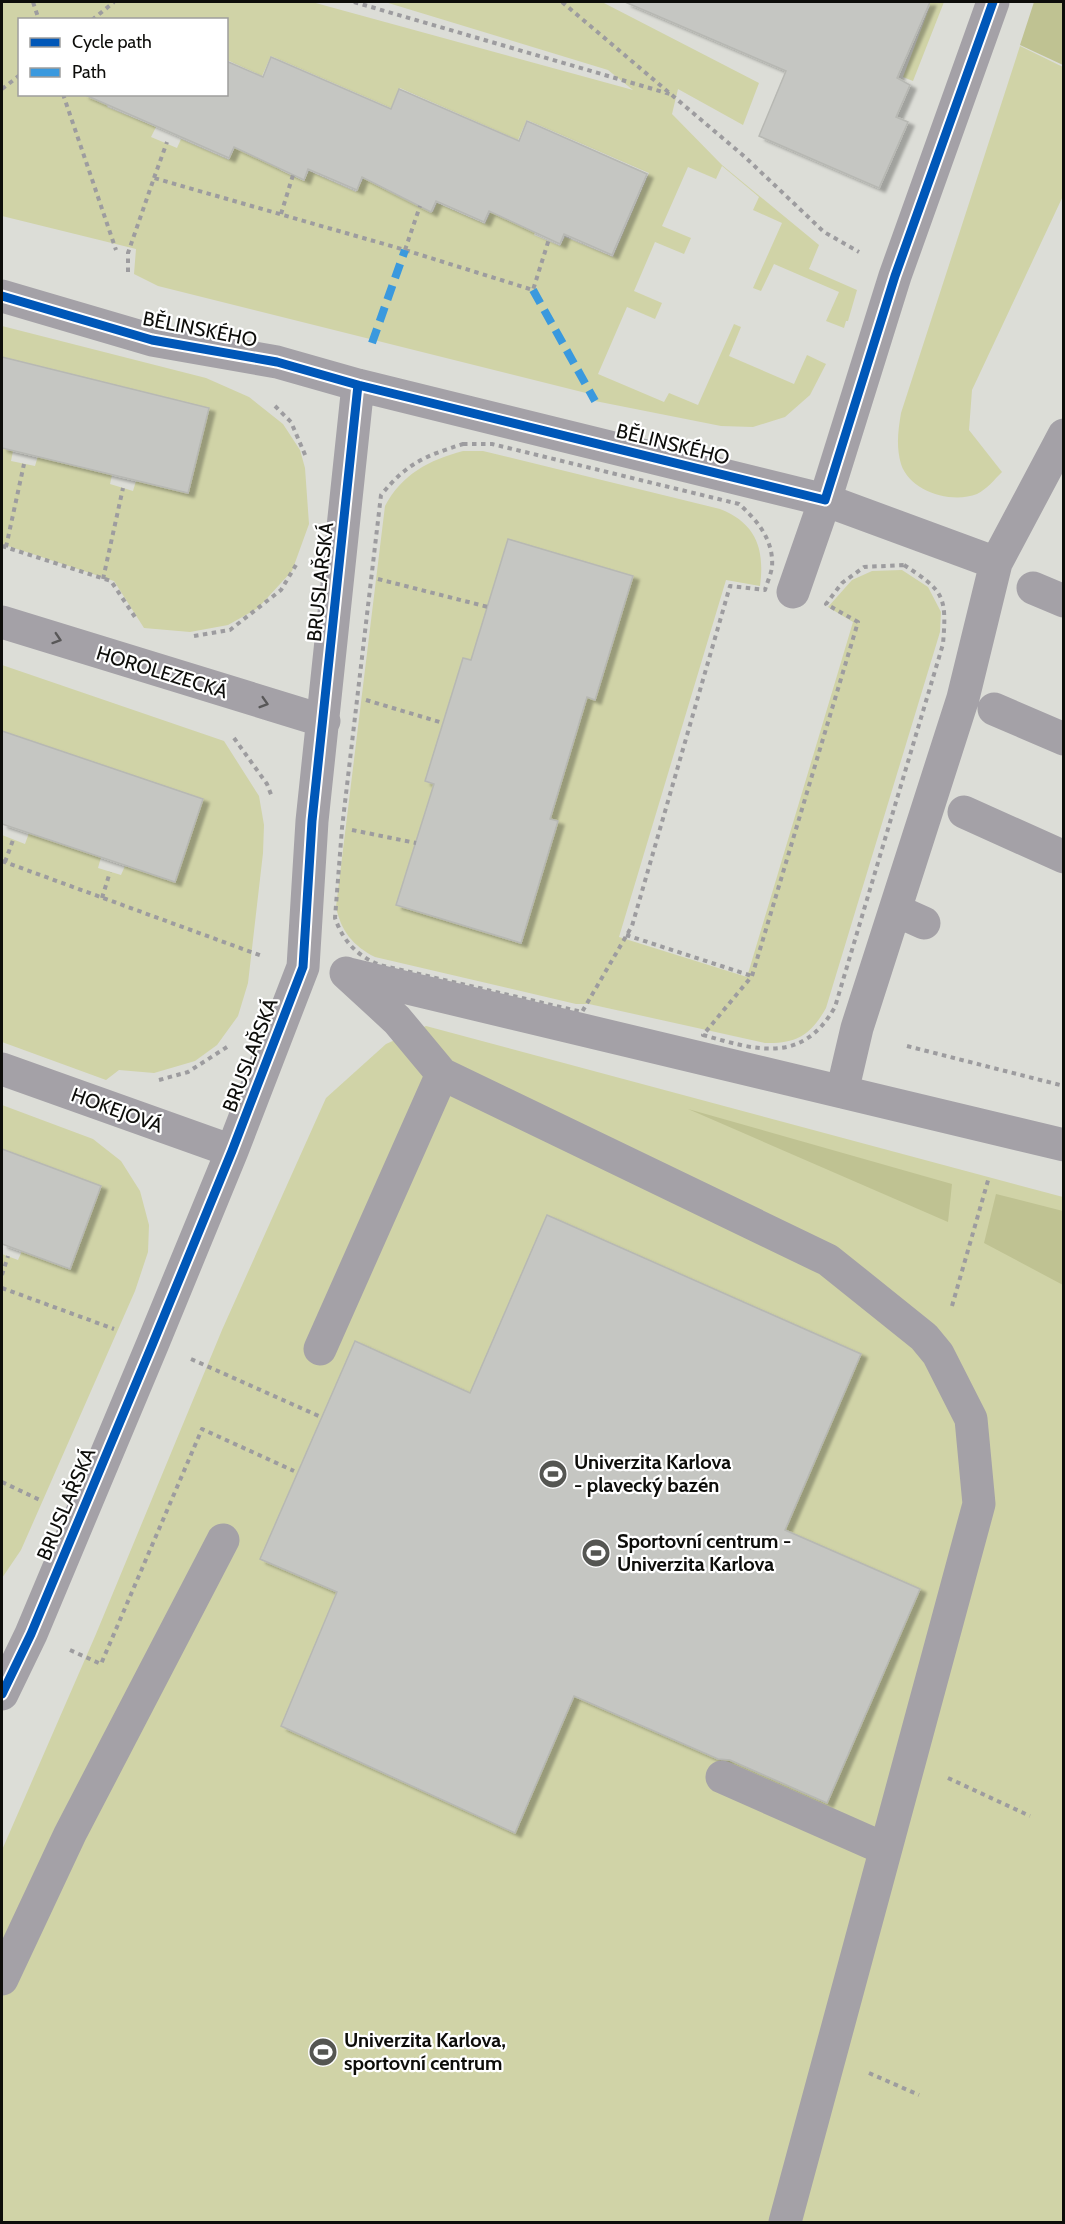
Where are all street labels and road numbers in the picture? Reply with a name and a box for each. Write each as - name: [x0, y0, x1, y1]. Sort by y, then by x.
- street label: BĚLINSKÉHO: [141, 306, 259, 352]
- street label: BĚLINSKÉHO: [614, 418, 732, 470]
- street label: BRUSLAŘSKÁ: [302, 520, 338, 643]
- street label: HOROLEZECKÁ: [94, 641, 231, 704]
- street label: BRUSLAŘSKÁ: [217, 994, 283, 1115]
- street label: HOKEJOVÁ: [68, 1082, 167, 1138]
- street label: BRUSLAŘSKÁ: [32, 1444, 101, 1564]

